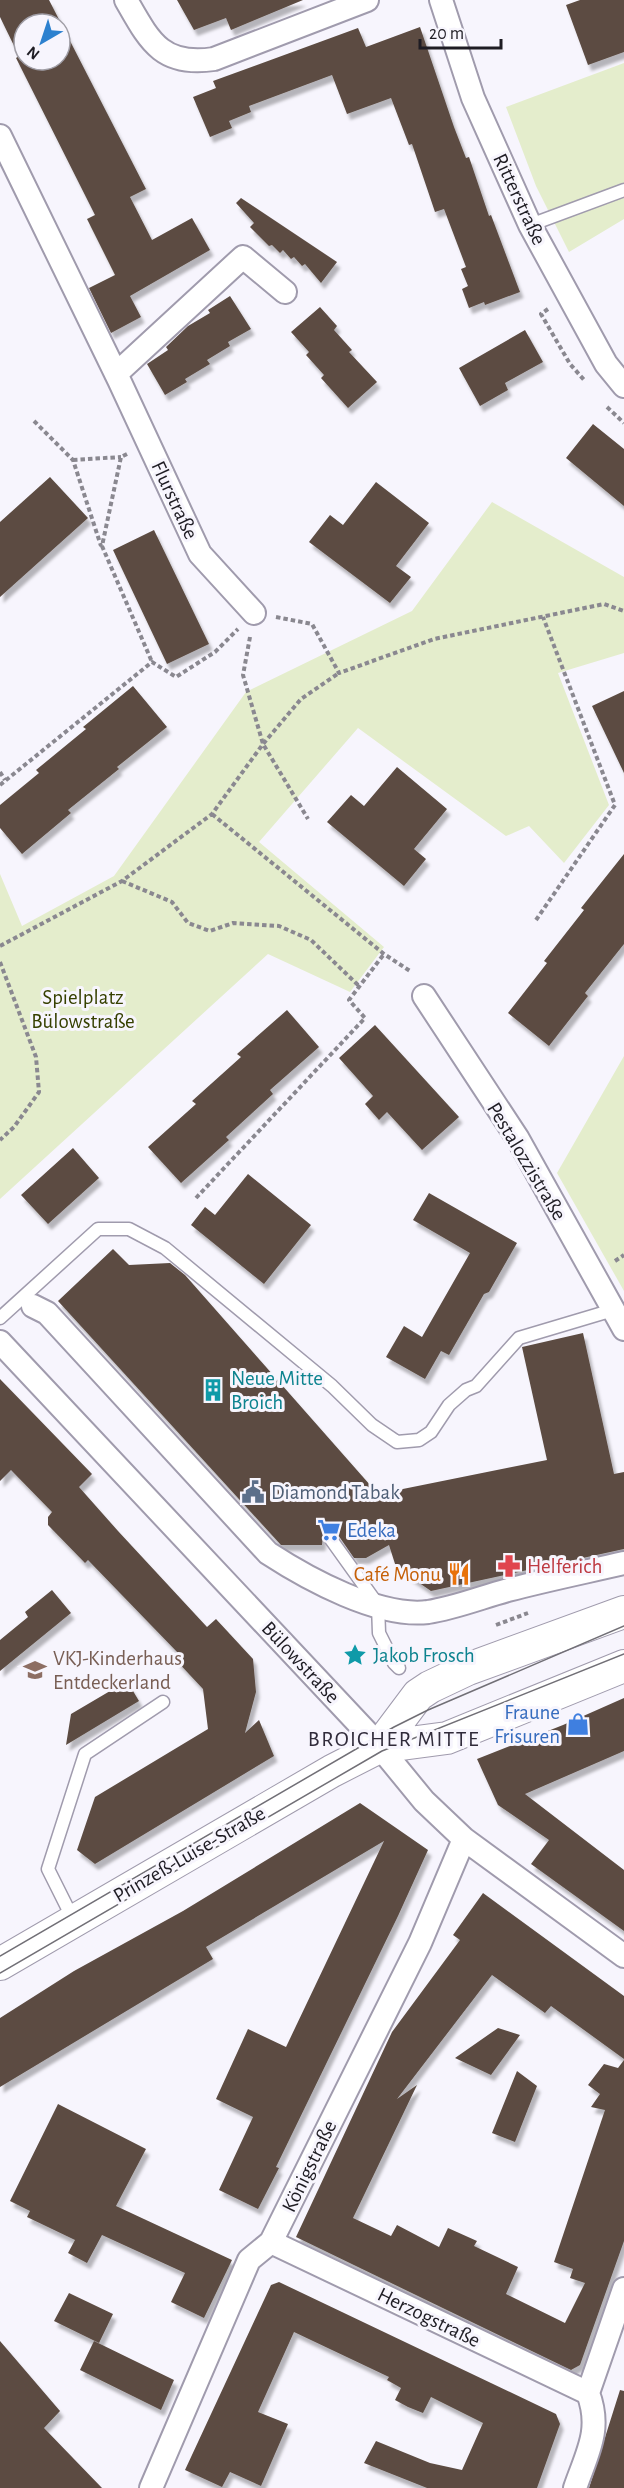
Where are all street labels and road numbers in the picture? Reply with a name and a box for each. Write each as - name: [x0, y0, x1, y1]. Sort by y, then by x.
- street label: Ritterstraße: [489, 150, 550, 248]
- street label: Flurstraße: [147, 458, 202, 543]
- street label: Pestalozzistraße: [483, 1099, 570, 1224]
- street label: Bülowstraße: [258, 1617, 344, 1707]
- street label: Prinzeß-Luise-Straße: [110, 1802, 269, 1906]
- street label: Königstraße: [278, 2117, 341, 2215]
- street label: Herzogstraße: [374, 2284, 483, 2351]

